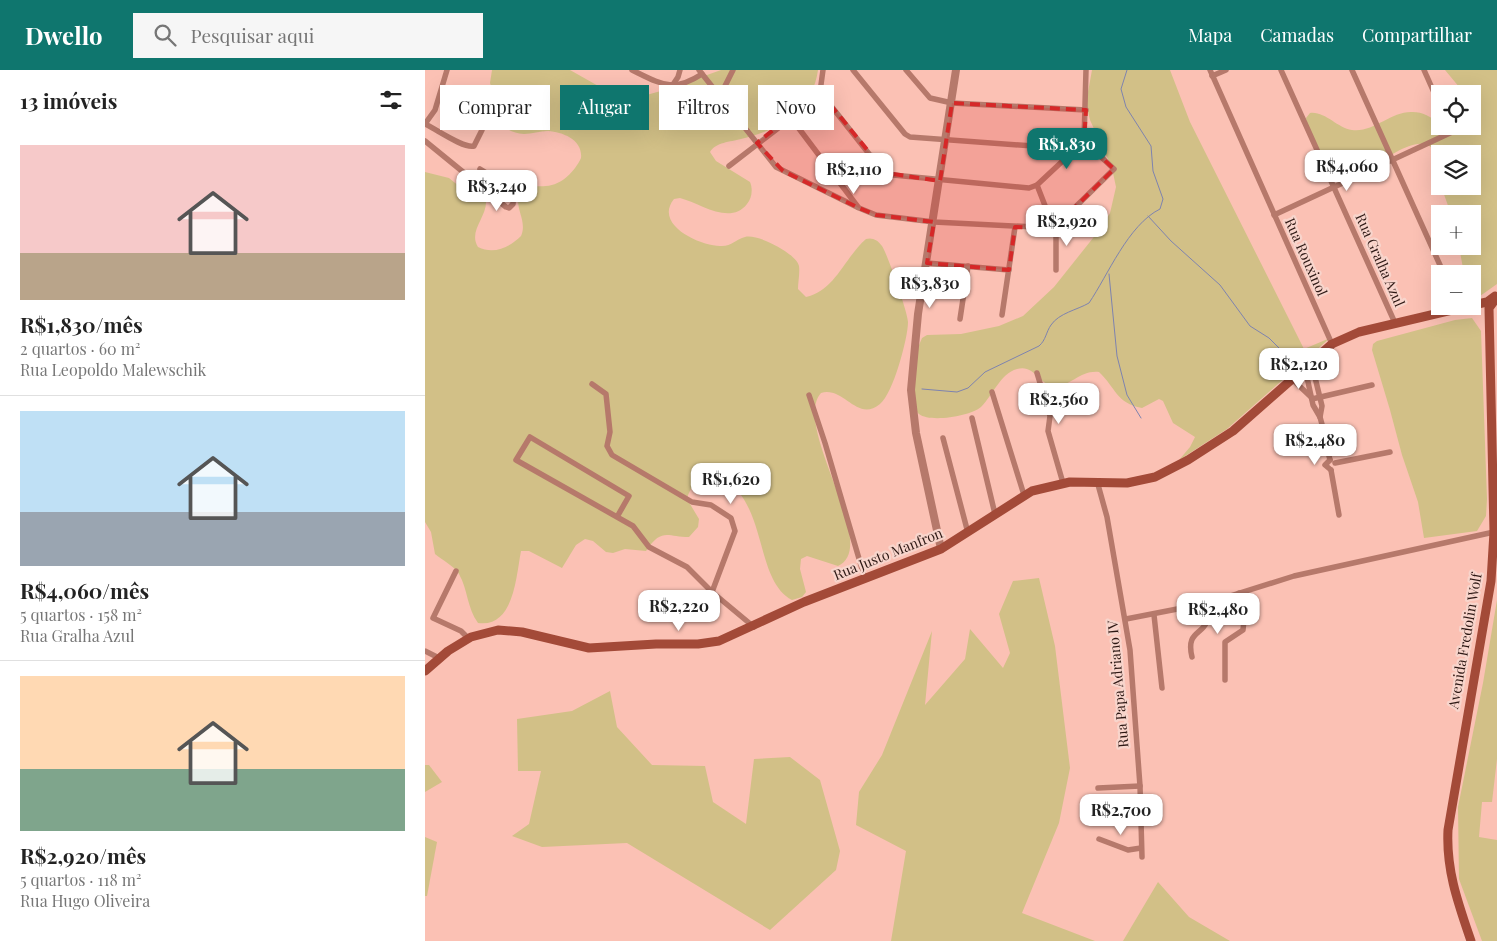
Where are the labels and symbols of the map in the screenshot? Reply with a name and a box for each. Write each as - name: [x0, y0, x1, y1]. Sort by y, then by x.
- pin: R$1,830: [1021, 128, 1113, 170]
- pin: R$4,060: [1301, 150, 1393, 192]
- pin: R$2,110: [808, 152, 900, 195]
- pin: R$3,240: [451, 170, 543, 212]
- pin: R$2,920: [1021, 204, 1113, 247]
- street label: Rua Gralha Azul: [1351, 210, 1410, 309]
- street label: Rua Rouxinol: [1281, 215, 1332, 299]
- pin: R$3,830: [884, 266, 976, 309]
- pin: R$2,120: [1253, 348, 1345, 390]
- pin: R$2,560: [1013, 382, 1105, 425]
- pin: R$2,480: [1269, 424, 1361, 466]
- pin: R$1,620: [685, 462, 777, 505]
- street label: Rua Justo Manfron: [830, 523, 946, 584]
- street label: Avenida Fredolin Wolf: [1443, 570, 1486, 711]
- pin: R$2,220: [633, 590, 725, 632]
- pin: R$2,480: [1172, 592, 1264, 635]
- street label: Rua Papa Adriano IV: [1102, 619, 1133, 749]
- pin: R$2,700: [1075, 794, 1167, 836]

